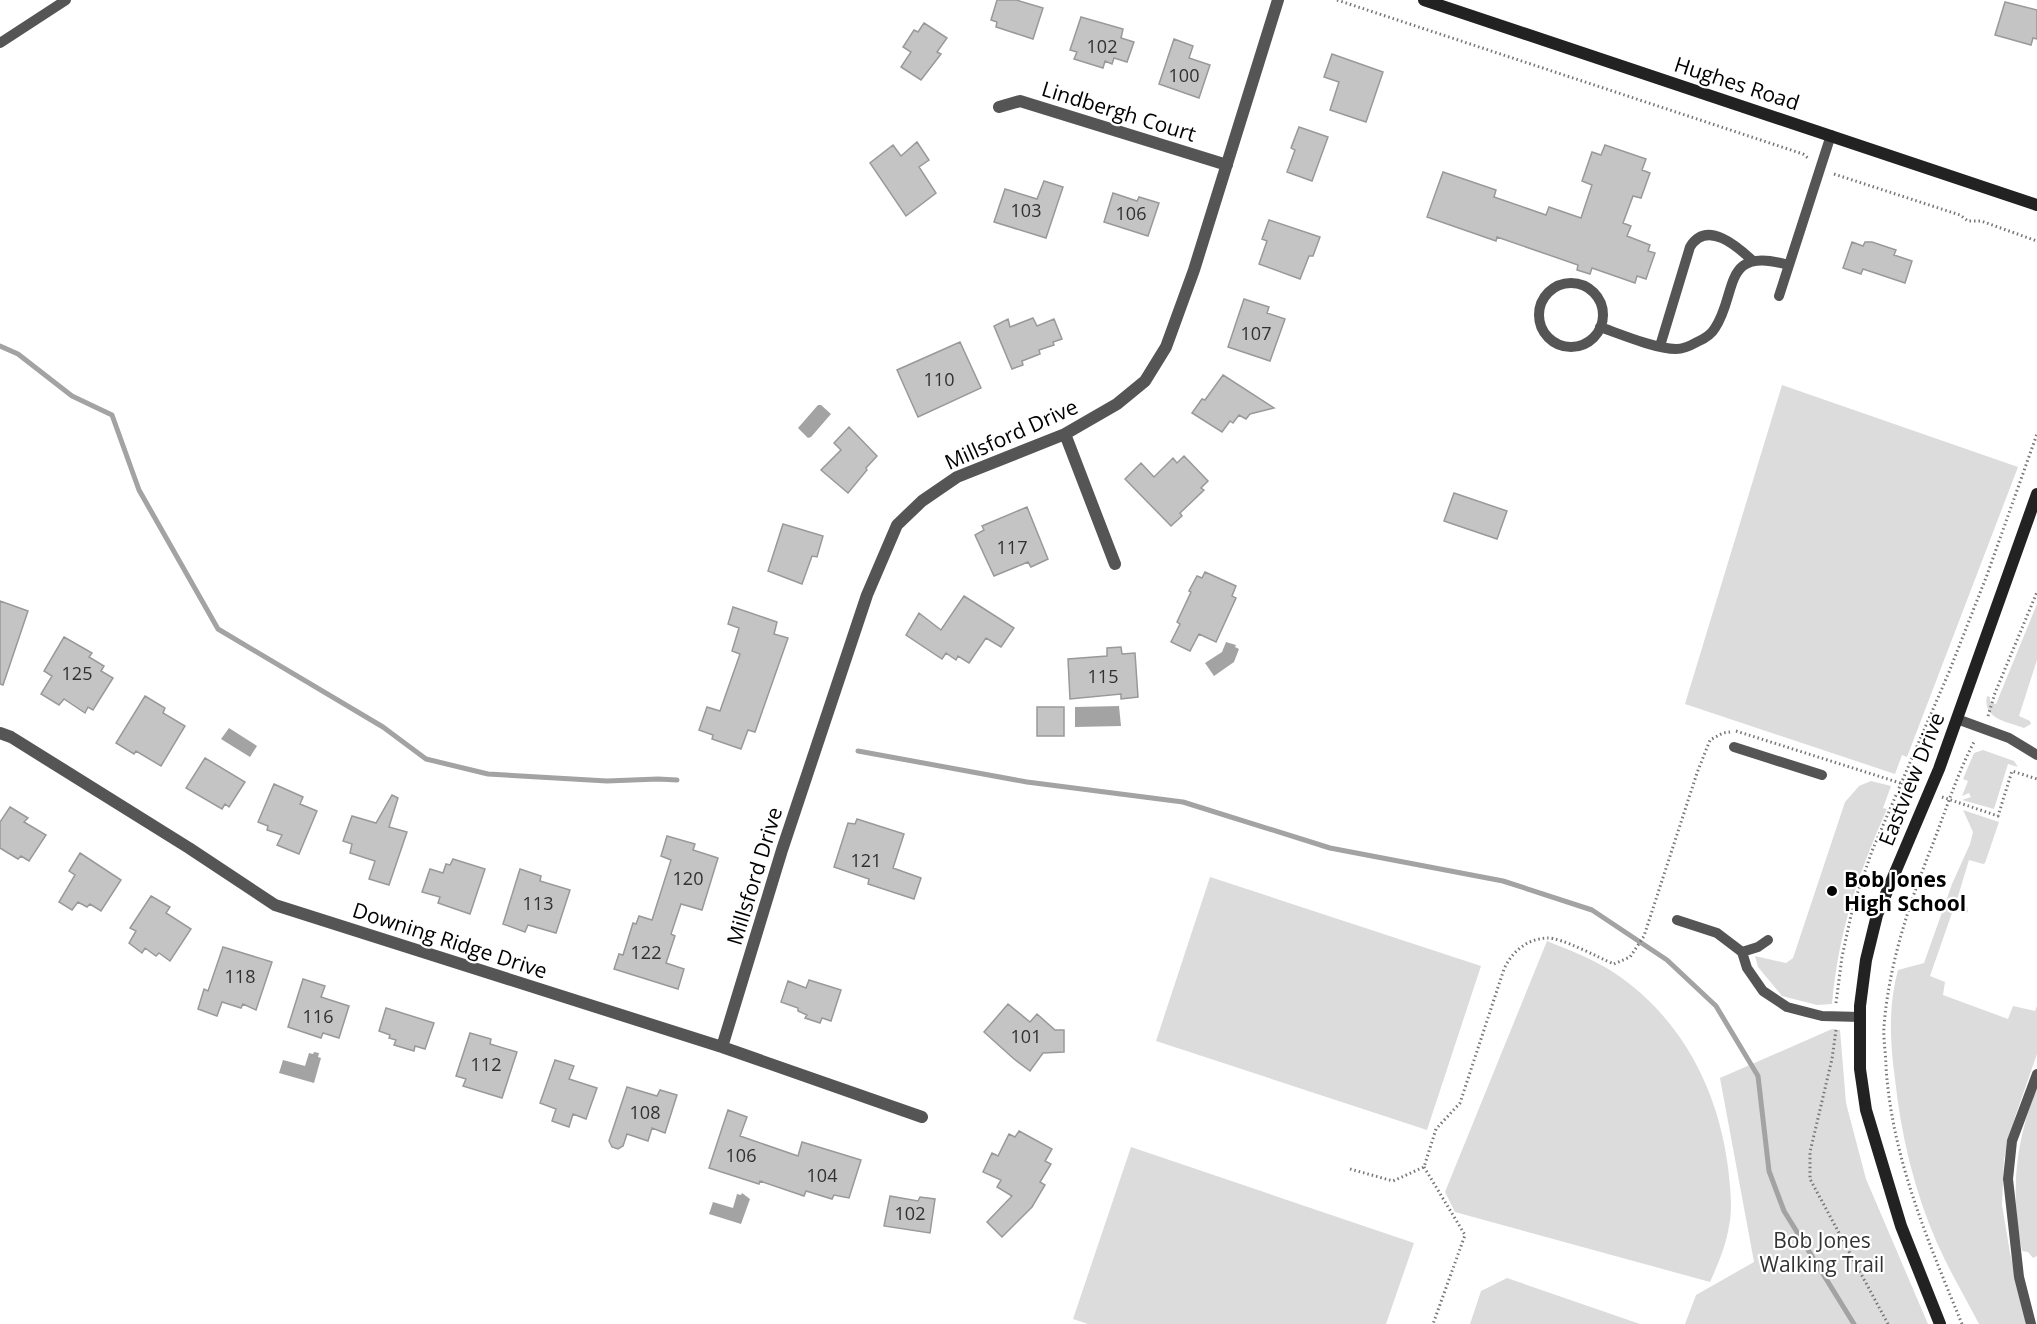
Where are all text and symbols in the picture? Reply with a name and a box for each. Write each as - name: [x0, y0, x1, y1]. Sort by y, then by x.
- house number: 102: [1087, 34, 1117, 58]
- street label: Hughes Road: [1671, 50, 1803, 116]
- house number: 100: [1169, 63, 1199, 87]
- street label: Lindbergh Court: [1039, 74, 1199, 148]
- house number: 103: [1011, 198, 1041, 222]
- house number: 106: [1116, 201, 1146, 225]
- house number: 107: [1241, 321, 1271, 345]
- house number: 110: [924, 367, 954, 391]
- street label: Millsford Drive: [940, 392, 1082, 476]
- house number: 117: [997, 535, 1027, 559]
- house number: 125: [62, 661, 92, 685]
- house number: 115: [1088, 664, 1118, 688]
- street label: Eastview Drive: [1872, 708, 1950, 850]
- street label: Millsford Drive: [720, 804, 788, 948]
- house number: 121: [851, 848, 881, 872]
- place label: Bob Jones High School: [1844, 865, 1966, 917]
- house number: 120: [673, 866, 703, 890]
- marker: Bob Jones High School: [1825, 884, 1839, 898]
- house number: 113: [523, 891, 553, 915]
- street label: Downing Ridge Drive: [349, 895, 551, 985]
- house number: 122: [631, 940, 661, 964]
- house number: 118: [225, 964, 255, 988]
- house number: 116: [303, 1004, 333, 1028]
- house number: 101: [1011, 1024, 1041, 1048]
- house number: 112: [471, 1052, 501, 1076]
- house number: 108: [630, 1100, 660, 1124]
- house number: 106: [726, 1143, 756, 1167]
- house number: 104: [807, 1163, 837, 1187]
- house number: 102: [895, 1201, 925, 1225]
- park label: Bob Jones Walking Trail: [1760, 1226, 1884, 1278]

